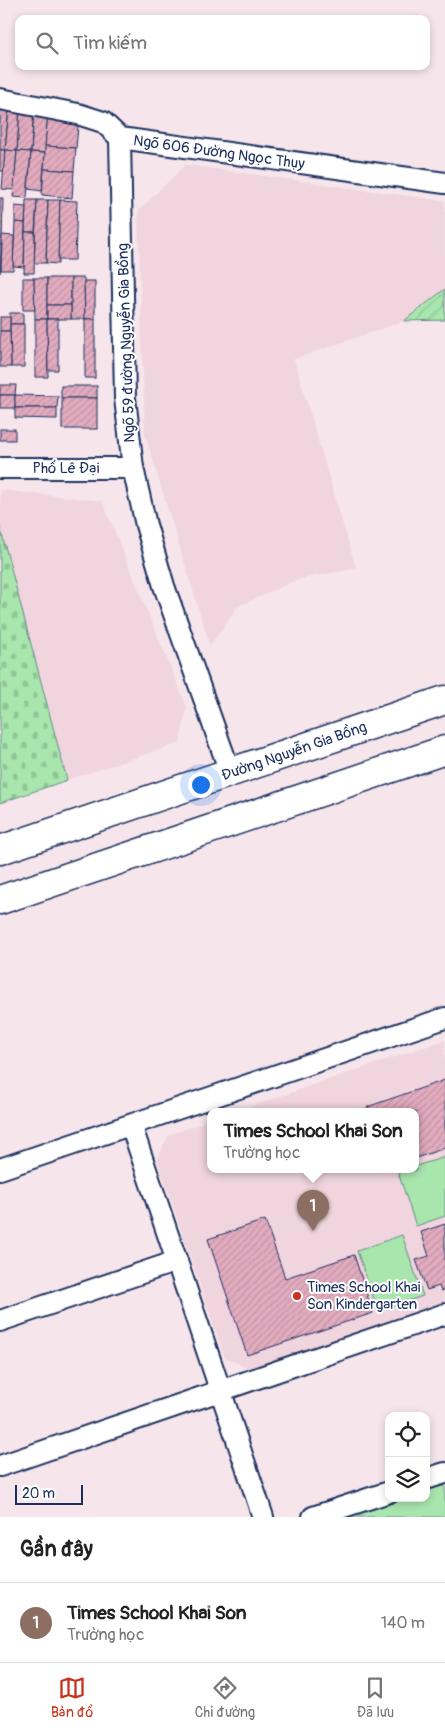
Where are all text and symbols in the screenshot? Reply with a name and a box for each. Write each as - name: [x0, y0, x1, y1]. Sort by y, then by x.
- search box: [15, 15, 430, 70]
- icon: search: [33, 29, 61, 57]
- text: Tìm kiếm: [73, 31, 147, 55]
- street label: Ngõ 606 Đường Ngọc Thụy: [132, 131, 306, 174]
- street label: Ngõ 59 đường Nguyễn Gia Bồng: [114, 243, 139, 443]
- street label: Phố Lê Đại: [33, 459, 100, 478]
- street label: Đường Nguyễn Gia Bồng: [219, 718, 369, 785]
- your location: [188, 772, 214, 798]
- popup: [207, 1108, 419, 1173]
- text: Times School Khai Son: [223, 1119, 403, 1143]
- text: Trường học: [223, 1143, 300, 1163]
- pin: 1: [297, 1190, 329, 1231]
- place label: Times School Khai Son Kindergarten: [307, 1278, 421, 1314]
- marker: Times School Khai Son Kindergarten: [291, 1290, 303, 1302]
- map controls: [385, 1412, 430, 1502]
- button: locate: [385, 1412, 430, 1457]
- button: layers: [385, 1457, 430, 1502]
- scale bar: [15, 1482, 82, 1505]
- text: 20 m: [22, 1485, 55, 1502]
- text: Gần đây: [20, 1536, 93, 1563]
- text: Times School Khai Son: [67, 1601, 247, 1625]
- text: 1: [33, 1613, 39, 1633]
- text: 140 m: [381, 1613, 425, 1633]
- text: Trường học: [67, 1625, 144, 1645]
- tab: Bản đồ: [51, 1674, 93, 1721]
- tab: Chỉ đường: [195, 1674, 255, 1721]
- tab: Đã lưu: [357, 1674, 394, 1721]

